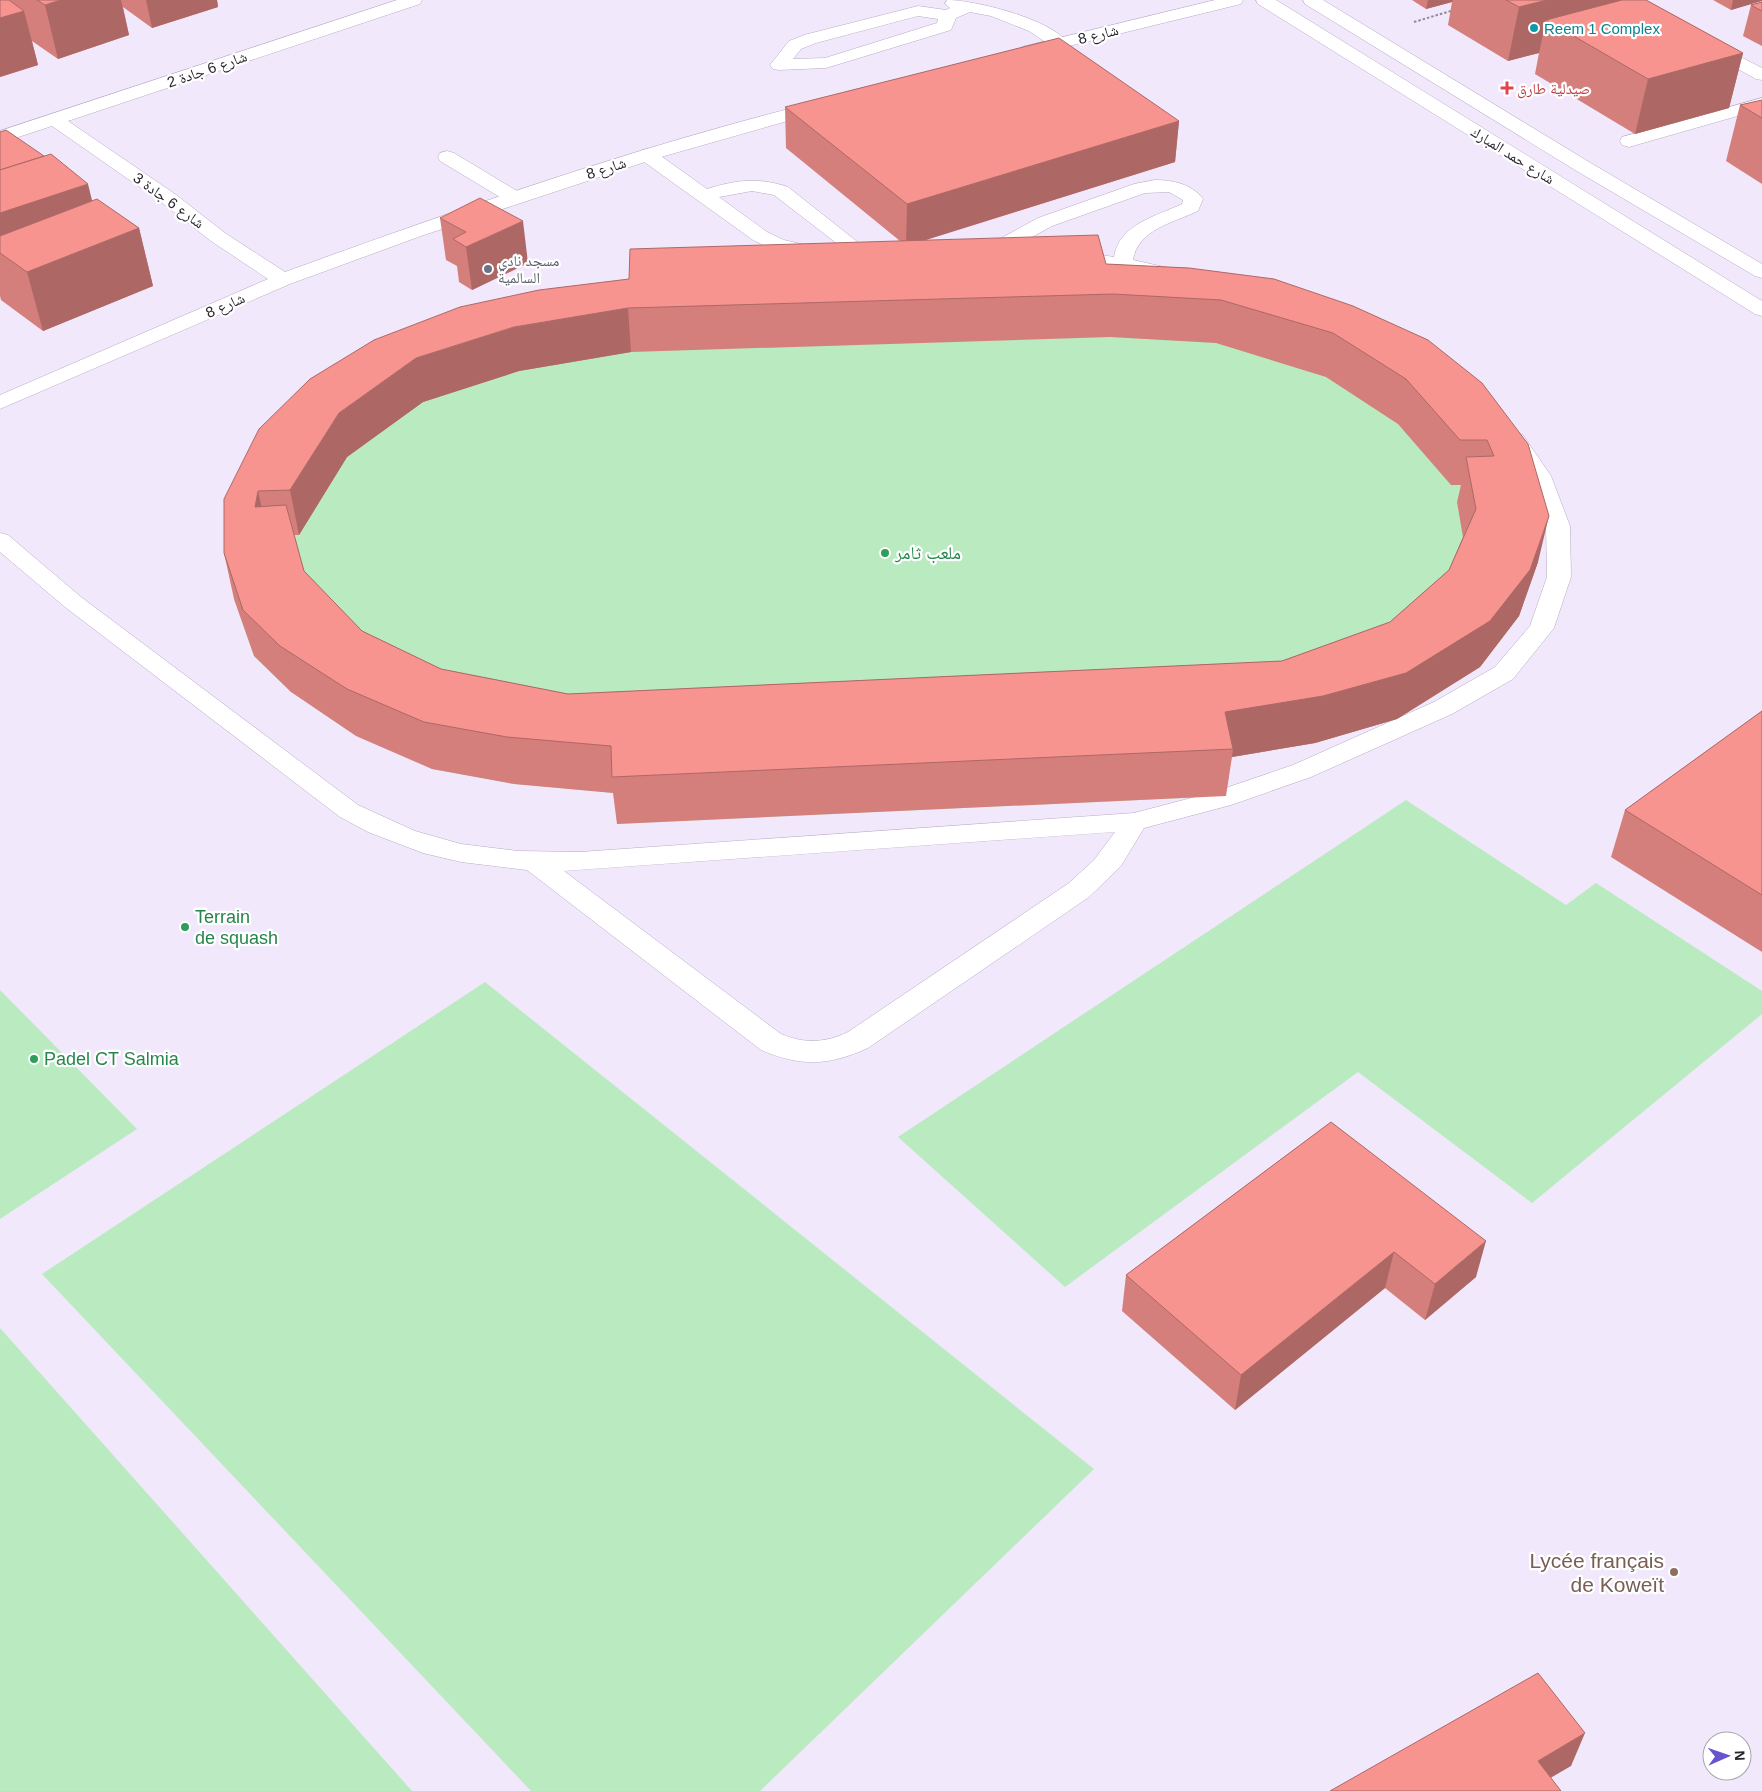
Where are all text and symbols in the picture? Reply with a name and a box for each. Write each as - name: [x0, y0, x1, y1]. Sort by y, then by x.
- place label: Reem 1 Complex: [1544, 20, 1660, 37]
- street label: شارع 8: [1076, 21, 1121, 49]
- marker: Reem 1 Complex: [1528, 22, 1540, 34]
- street label: شارع 6 جادة 2: [165, 47, 250, 93]
- place label: صيدلية طارق: [1517, 80, 1590, 99]
- marker: صيدلية طارق: [1501, 82, 1513, 94]
- street label: شارع حمد المبارك: [1467, 123, 1558, 189]
- street label: شارع 8: [584, 154, 629, 184]
- street label: شارع 6 جادة 3: [129, 169, 208, 233]
- place label: مسجد نادي السالمية: [498, 252, 560, 286]
- marker: مسجد نادي السالمية: [482, 263, 494, 275]
- street label: شارع 8: [203, 289, 248, 323]
- place label: ملعب ثامر: [894, 543, 961, 564]
- marker: ملعب ثامر: [879, 547, 891, 559]
- place label: Terrain de squash: [195, 907, 278, 948]
- marker: Terrain de squash: [179, 921, 191, 933]
- place label: Padel CT Salmia: [44, 1049, 180, 1069]
- marker: Padel CT Salmia: [28, 1053, 40, 1065]
- place label: Lycée français de Koweït: [1529, 1549, 1664, 1596]
- marker: Lycée français de Koweït: [1668, 1566, 1680, 1578]
- north arrow: [1702, 1731, 1752, 1781]
- text: N: [1732, 1750, 1748, 1761]

